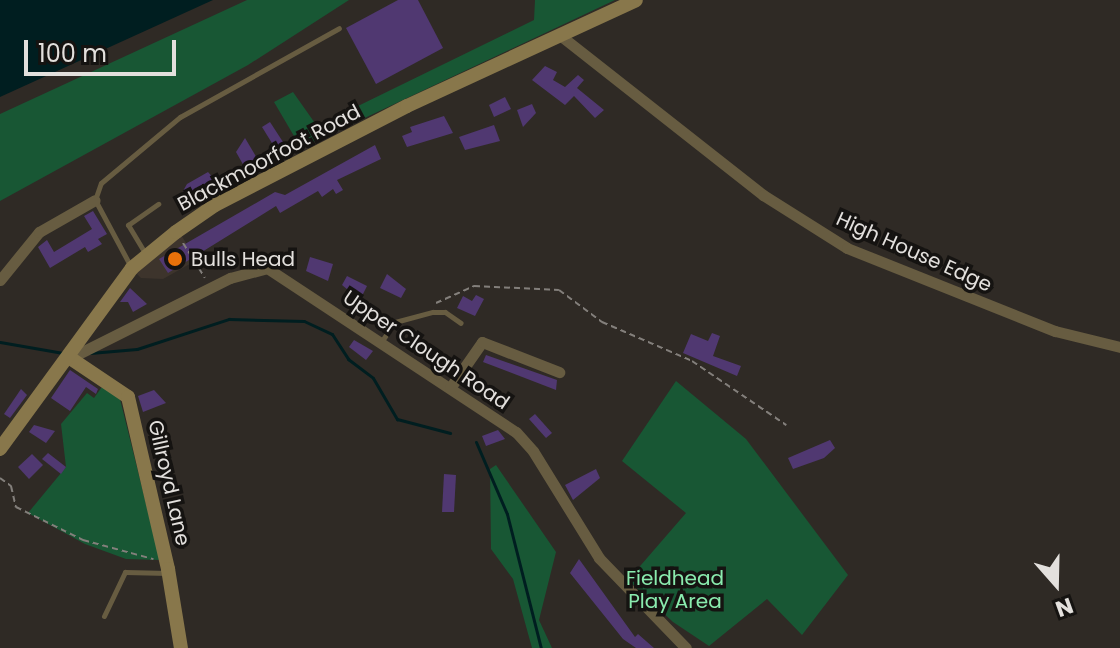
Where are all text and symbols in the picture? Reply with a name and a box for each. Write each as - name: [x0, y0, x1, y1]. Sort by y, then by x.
- scale bar: [28, 24, 180, 74]
- text: 100 m: [38, 37, 107, 70]
- street label: Blackmoorfoot Road: [173, 100, 365, 216]
- street label: High House Edge: [833, 207, 995, 297]
- place label: Bulls Head: [191, 247, 295, 271]
- marker: Bulls Head: [166, 250, 184, 268]
- street label: Upper Clough Road: [338, 285, 514, 415]
- street label: Gillroyd Lane: [143, 418, 195, 548]
- north arrow: [1016, 544, 1096, 624]
- park label: Fieldhead Play Area: [626, 567, 724, 614]
- text: N: [1051, 590, 1077, 624]

